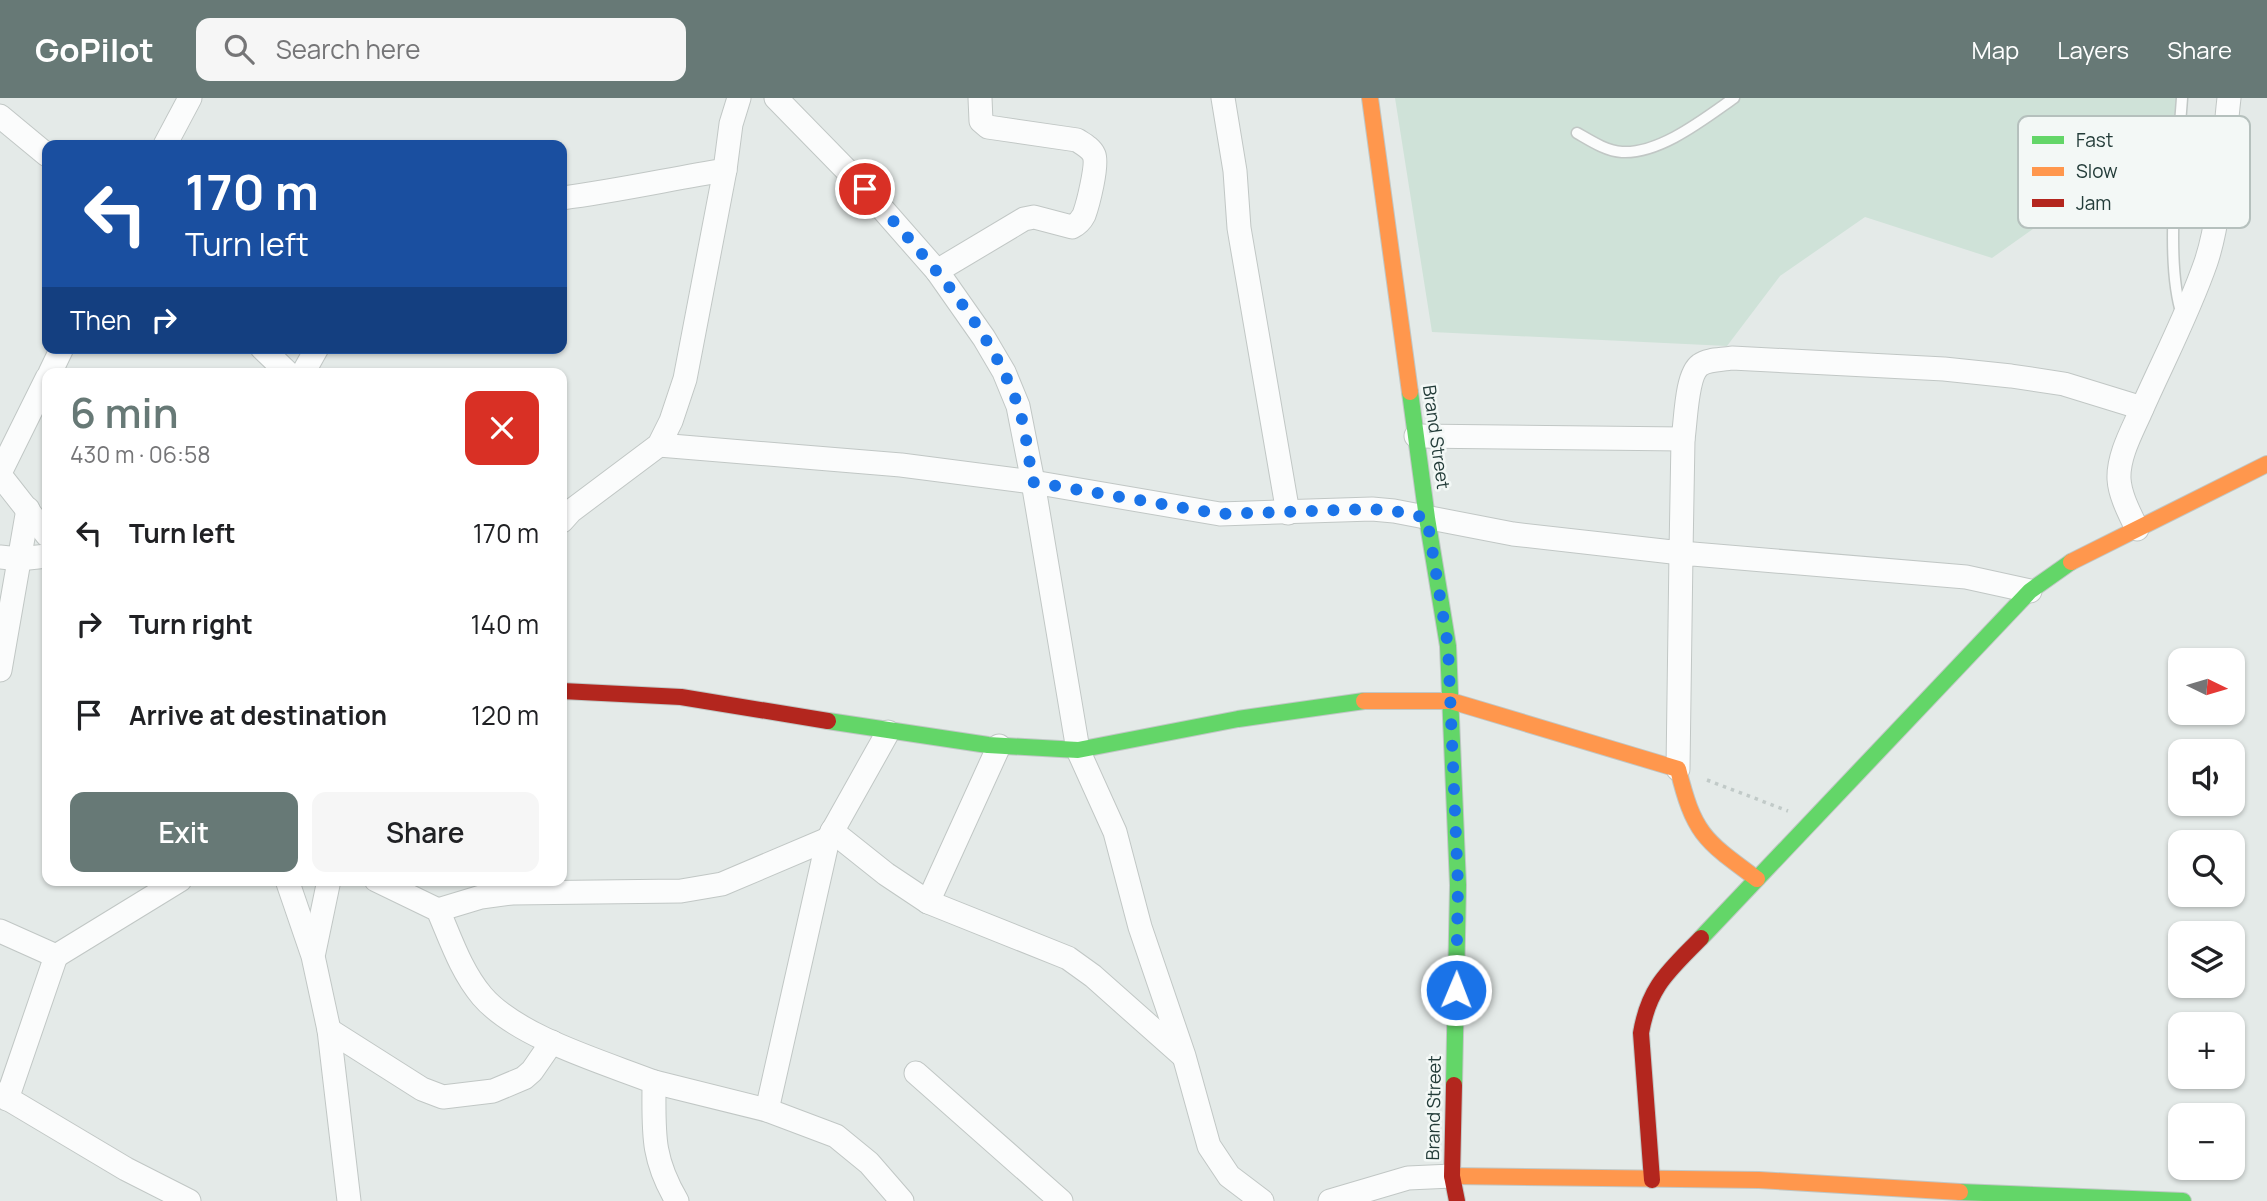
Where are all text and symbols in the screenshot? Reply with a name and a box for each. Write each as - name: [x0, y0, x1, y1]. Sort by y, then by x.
- search box: [196, 18, 686, 81]
- text: GoPilot: [35, 27, 154, 72]
- icon: search: [220, 30, 258, 68]
- text: Search here: [276, 31, 420, 67]
- text: Map: [1972, 33, 2019, 66]
- text: Layers: [2057, 33, 2129, 66]
- text: Share: [2167, 33, 2232, 66]
- legend: [2018, 116, 2250, 228]
- text: Fast: [2076, 127, 2113, 153]
- text: 170 m: [185, 158, 319, 225]
- text: Slow: [2076, 158, 2118, 184]
- pin: [835, 159, 895, 219]
- icon: left: [70, 168, 161, 259]
- icon: arrive: [846, 170, 884, 208]
- text: Jam: [2076, 190, 2111, 216]
- text: Turn left: [185, 222, 309, 266]
- icon: right: [145, 301, 183, 339]
- text: Then: [70, 302, 131, 338]
- text: 6 min: [70, 383, 179, 441]
- street label: Brand Street: [1418, 383, 1456, 490]
- button: close: [465, 391, 539, 465]
- text: 430 m · 06:58: [70, 438, 211, 470]
- icon: left: [70, 514, 108, 552]
- text: Turn left: [129, 515, 236, 551]
- text: 170 m: [473, 515, 539, 551]
- icon: right: [70, 605, 108, 643]
- text: Turn right: [129, 606, 253, 642]
- text: 140 m: [470, 606, 539, 642]
- north arrow: [2168, 648, 2245, 724]
- map controls: [2168, 648, 2245, 1180]
- icon: arrive: [70, 696, 108, 734]
- text: Arrive at destination: [129, 697, 387, 733]
- text: 120 m: [471, 697, 539, 733]
- button: sound: [2168, 739, 2245, 816]
- button: Exit: [70, 792, 298, 872]
- button: Share: [312, 792, 539, 872]
- button: search: [2168, 830, 2245, 907]
- button: layers: [2168, 921, 2245, 998]
- position arrow: [1419, 953, 1493, 1027]
- button: +: [2168, 1012, 2245, 1089]
- street label: Brand Street: [1420, 1055, 1446, 1161]
- button: −: [2168, 1103, 2245, 1180]

